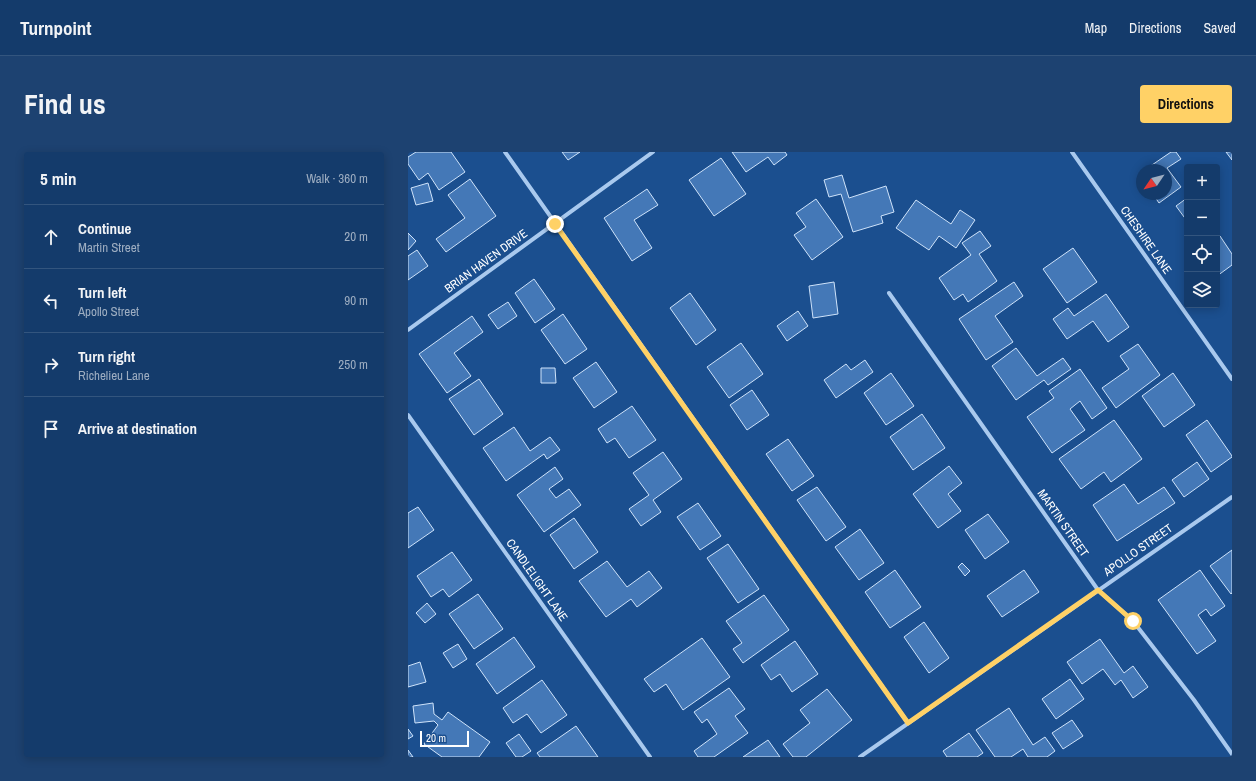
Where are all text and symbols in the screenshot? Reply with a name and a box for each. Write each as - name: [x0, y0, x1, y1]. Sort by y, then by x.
- text: Turnpoint: [20, 15, 92, 41]
- text: Map: [1085, 19, 1107, 37]
- text: Directions: [1129, 19, 1181, 37]
- text: Saved: [1203, 19, 1236, 37]
- text: Find us: [24, 85, 106, 123]
- button: Directions: [1140, 85, 1232, 123]
- north arrow: [1136, 164, 1172, 200]
- map controls: [1184, 164, 1220, 308]
- button: +: [1184, 164, 1220, 200]
- text: 5 min: [40, 167, 76, 190]
- text: Walk · 360 m: [306, 170, 368, 187]
- button: −: [1184, 200, 1220, 236]
- street label: CHESHIRE LANE: [1117, 203, 1175, 277]
- route end: [546, 215, 564, 233]
- text: Continue: [78, 218, 131, 239]
- street label: BRIAN HAVEN DRIVE: [441, 225, 531, 297]
- icon: ahead: [40, 226, 62, 248]
- text: 20 m: [344, 228, 368, 245]
- button: locate: [1184, 236, 1220, 272]
- text: Martin Street: [78, 239, 140, 256]
- button: layers: [1184, 272, 1220, 308]
- text: Turn left: [78, 282, 126, 303]
- icon: left: [40, 290, 62, 312]
- text: 90 m: [344, 292, 368, 309]
- text: Apollo Street: [78, 303, 139, 320]
- text: Turn right: [78, 346, 135, 367]
- icon: right: [40, 354, 62, 376]
- text: 250 m: [338, 356, 368, 373]
- text: Richelieu Lane: [78, 367, 150, 384]
- icon: arrive: [40, 418, 62, 440]
- text: Arrive at destination: [78, 418, 197, 439]
- street label: MARTIN STREET: [1034, 486, 1092, 560]
- street label: APOLLO STREET: [1099, 520, 1176, 580]
- street label: CANDLELIGHT LANE: [503, 536, 571, 624]
- route start: [1124, 612, 1142, 630]
- scale bar: [420, 729, 469, 748]
- text: 20 m: [426, 731, 446, 745]

